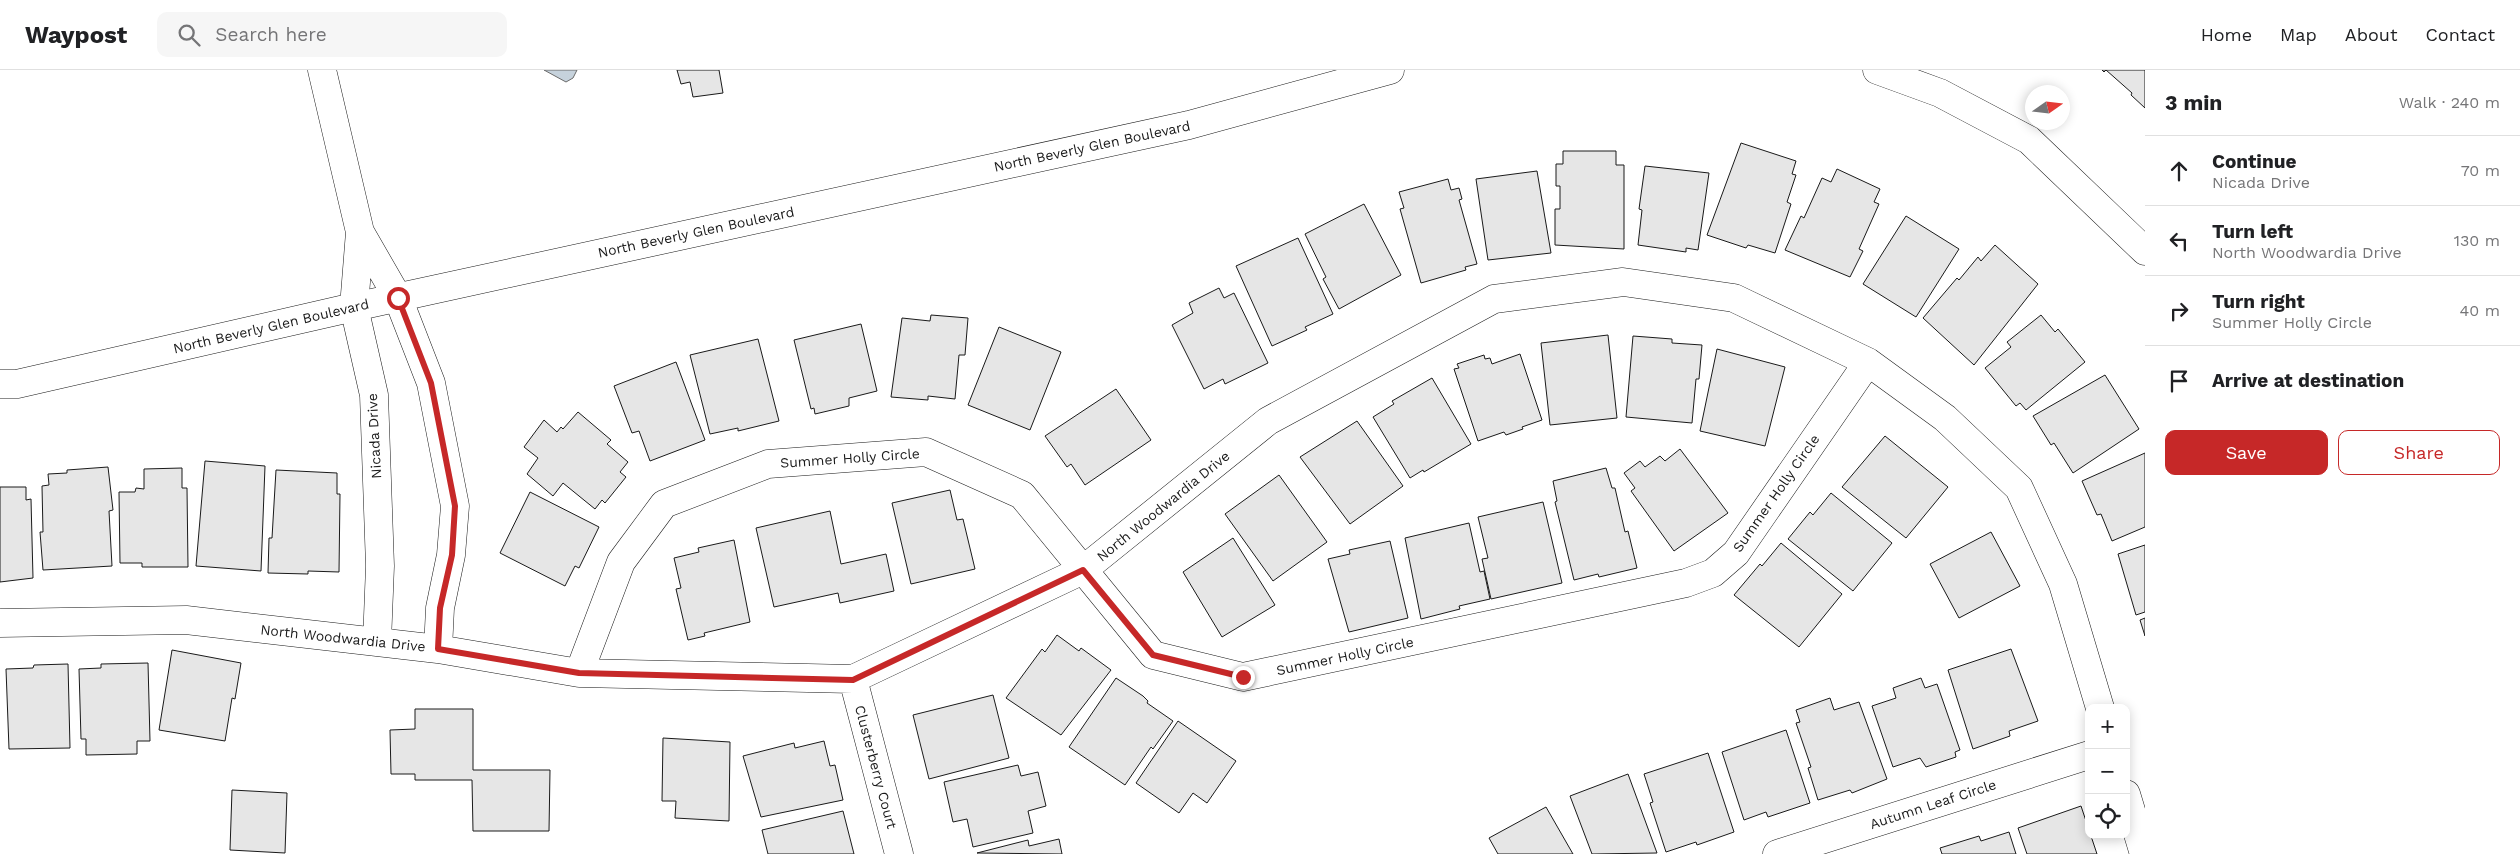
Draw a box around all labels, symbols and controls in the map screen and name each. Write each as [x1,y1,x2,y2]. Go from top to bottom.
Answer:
search box [157,12,507,57]
text: Waypost [25,21,127,49]
icon: search [175,21,203,49]
text: Search here [215,23,327,46]
text: Home [2201,24,2252,45]
text: Map [2280,24,2317,45]
text: About [2345,24,2397,45]
text: Contact [2425,24,2495,45]
north arrow [2025,85,2070,130]
text: 3 min [2165,90,2222,115]
text: Walk · 240 m [2399,93,2500,112]
street label: North Beverly Glen Boulevard [992,117,1192,175]
text: Continue [2212,150,2296,173]
icon: ahead [2165,157,2193,185]
text: 70 m [2461,161,2500,180]
text: Nicada Drive [2212,173,2310,192]
street label: North Beverly Glen Boulevard [596,203,796,261]
text: Turn left [2212,220,2293,243]
icon: left [2165,227,2193,255]
text: 130 m [2454,231,2500,250]
text: North Woodwardia Drive [2212,243,2402,262]
route start [387,287,410,310]
text: Turn right [2212,290,2305,313]
street label: North Beverly Glen Boulevard [172,296,370,356]
icon: right [2165,297,2193,325]
text: 40 m [2460,301,2500,320]
text: Summer Holly Circle [2212,313,2372,332]
icon: arrive [2165,367,2193,395]
text: Arrive at destination [2212,369,2404,392]
street label: Nicada Drive [364,393,384,479]
button: Save [2165,430,2328,475]
button: Share [2338,430,2500,475]
street label: Summer Holly Circle [1729,431,1823,555]
street label: Summer Holly Circle [780,445,920,471]
street label: North Woodwardia Drive [1093,448,1233,564]
street label: North Woodwardia Drive [260,621,426,655]
street label: Summer Holly Circle [1275,634,1415,678]
route end [1232,666,1255,689]
street label: Clusterberry Court [852,703,900,831]
map controls [2085,704,2130,839]
button: + [2085,704,2130,749]
button: − [2085,749,2130,794]
street label: Autumn Leaf Circle [1868,776,1998,832]
button: locate [2085,794,2130,839]

